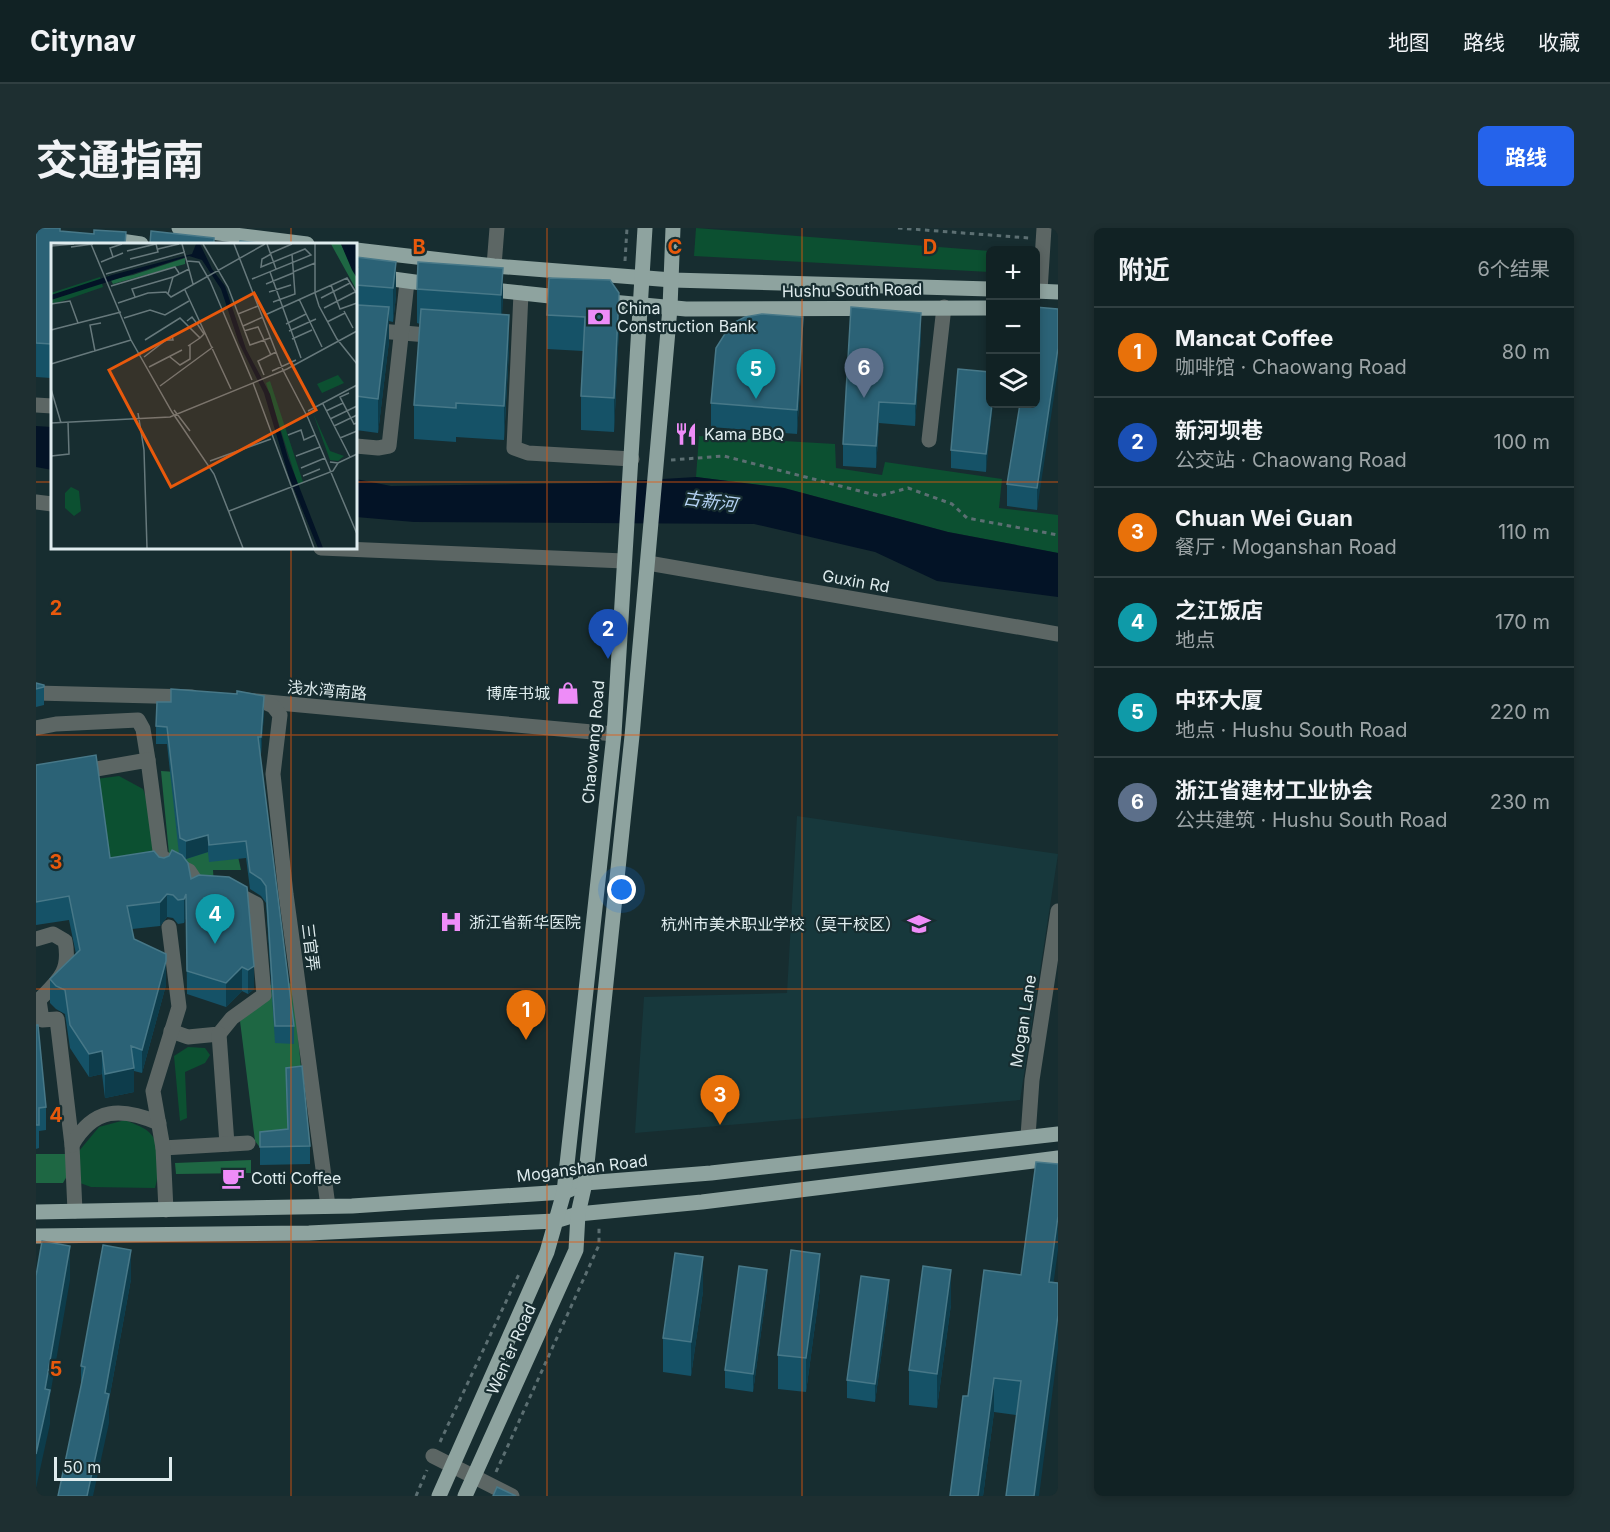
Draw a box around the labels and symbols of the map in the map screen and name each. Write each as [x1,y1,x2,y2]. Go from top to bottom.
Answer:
text: B [412,235,426,259]
text: C [668,235,682,259]
text: D [923,235,937,259]
inset map [51,243,357,549]
street label: Hushu South Road [782,279,922,301]
place label: China Construction Bank [617,298,757,336]
bank icon: China Construction Bank [586,304,612,330]
pin: 6 [844,348,884,398]
pin: 5 [736,350,776,399]
restaurant icon: Kama BBQ [673,421,699,447]
place label: Kama BBQ [704,424,784,444]
water label: 古新河 [682,487,741,516]
street label: Guxin Rd [821,565,891,597]
text: 2 [50,596,62,620]
pin: 2 [588,610,628,659]
street label: 浅水湾南路 [286,677,368,703]
street label: Chaowang Road [578,679,608,805]
shop icon: 博库书城 [555,680,581,706]
place label: 博库书城 [486,683,550,703]
text: 3 [50,850,62,874]
your location [607,875,636,904]
pin: 4 [196,894,234,944]
hospital icon: 浙江省新华医院 [438,909,464,935]
school or university icon: 杭州市美术职业学校（莫干校区） [906,911,932,937]
place label: 浙江省新华医院 [469,912,581,932]
place label: 杭州市美术职业学校（莫干校区） [661,914,901,934]
street label: 三官弄 [298,922,324,972]
street label: Mogan Lane [1006,973,1040,1069]
pin: 1 [506,990,546,1040]
pin: 3 [700,1076,740,1125]
text: 4 [49,1103,63,1127]
street label: Moganshan Road [515,1150,649,1186]
cafe icon: Cotti Coffee [220,1165,246,1191]
place label: Cotti Coffee [251,1168,341,1188]
street label: Wen'er Road [482,1301,540,1397]
text: 5 [50,1357,62,1381]
scale bar [54,1454,172,1482]

